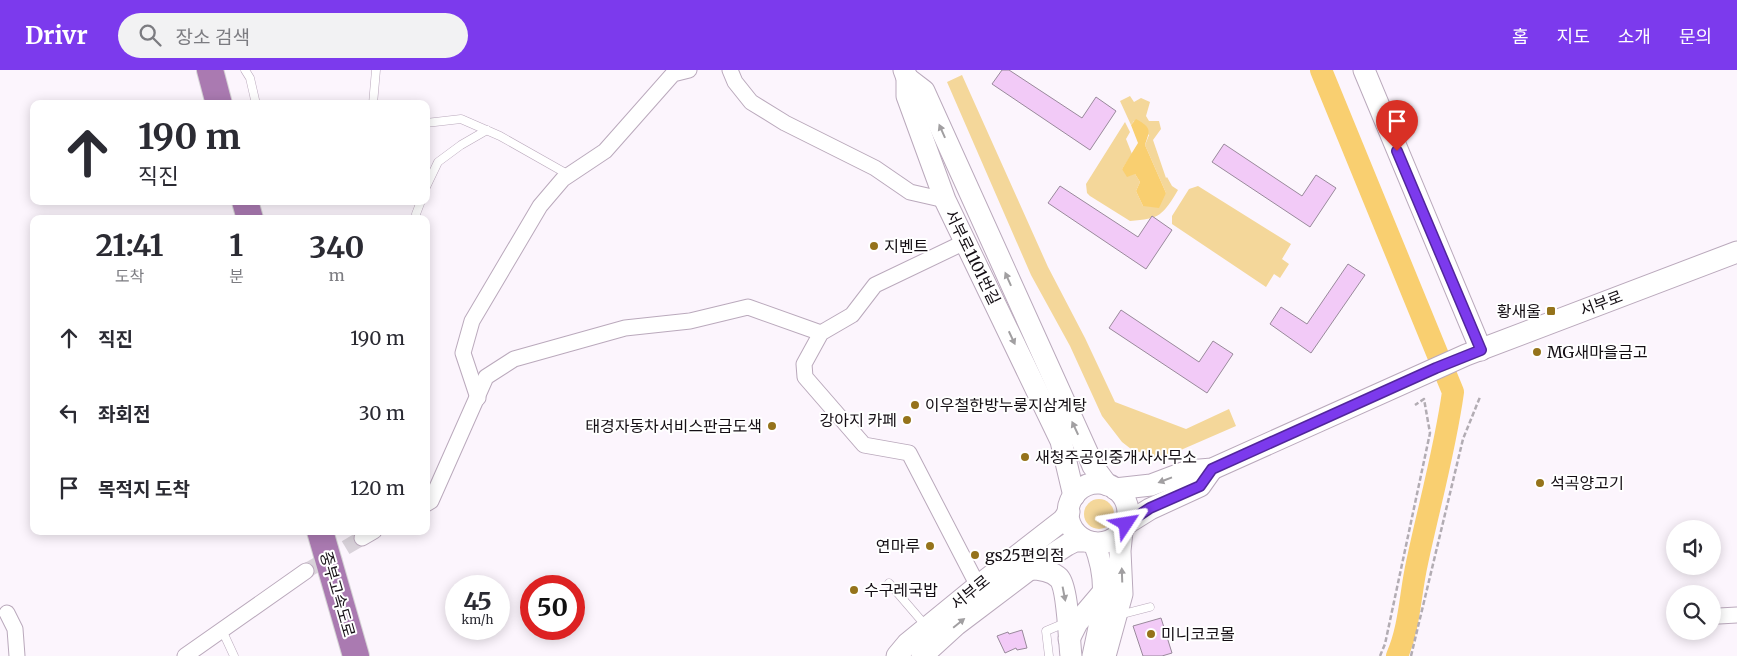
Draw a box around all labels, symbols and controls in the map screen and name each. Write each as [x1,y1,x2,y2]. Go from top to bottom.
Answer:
search box [118,13,468,58]
text: Drivr [25,20,88,51]
icon: search [136,21,164,49]
text: 장소 검색 [176,25,250,49]
text: 홈 [1512,25,1529,48]
text: 지도 [1557,25,1590,48]
text: 소개 [1618,25,1651,48]
text: 문의 [1679,25,1712,48]
pin [1376,100,1418,151]
icon: arrive [1383,107,1411,135]
text: 190 m [138,115,241,159]
icon: ahead [55,120,120,185]
one-way arrow [938,124,946,138]
text: 직진 [138,162,178,190]
street label: 서부로1101번길 [941,206,1005,308]
text: 21:41 [95,226,163,264]
text: 1 [229,226,243,264]
text: 340 [309,228,364,266]
place label: 지벤트 [884,236,928,256]
marker: 지벤트 [868,240,880,252]
text: m [329,265,345,285]
text: 도착 [115,266,144,286]
text: 분 [229,266,244,286]
one-way arrow [1004,272,1012,286]
street label: 서부로 [1577,286,1625,320]
place label: 황새울 [1497,301,1541,321]
marker: 황새울 [1545,305,1557,317]
icon: ahead [55,324,83,352]
text: 190 m [350,326,405,350]
text: 직진 [98,327,133,351]
one-way arrow [1008,331,1016,345]
place label: MG새마을금고 [1547,342,1648,362]
marker: MG새마을금고 [1531,346,1543,358]
place label: 이우철한방누룽지삼계탕 [925,395,1087,415]
icon: left [55,399,83,427]
marker: 이우철한방누룽지삼계탕 [909,399,921,411]
text: 30 m [359,401,405,425]
text: 좌회전 [98,402,150,426]
place label: 강아지 카페 [820,410,897,430]
marker: 강아지 카페 [901,414,913,426]
place label: 태경자동차서비스판금도색 [585,416,762,436]
marker: 태경자동차서비스판금도색 [766,420,778,432]
one-way arrow [1071,421,1079,435]
place label: 새청주공인중개사사무소 [1035,447,1197,467]
marker: 새청주공인중개사사무소 [1019,451,1031,463]
place label: 석곡양고기 [1550,473,1624,493]
icon: arrive [55,474,83,502]
text: 120 m [350,476,405,500]
text: 목적지 도착 [98,477,190,501]
one-way arrow [1158,477,1173,484]
marker: 석곡양고기 [1534,477,1546,489]
position arrow [1099,497,1151,549]
map controls [1666,520,1721,640]
button: sound [1666,520,1721,575]
place label: 연마루 [876,536,920,556]
marker: 연마루 [924,540,936,552]
place label: gs25편의점 [985,545,1065,565]
street label: 중부고속도로 [316,549,360,639]
marker: gs25편의점 [969,549,981,561]
one-way arrow [1118,566,1126,582]
street label: 서부로 [947,570,994,614]
speed limit sign: 50 [520,575,585,640]
place label: 수구레국밥 [864,580,938,600]
marker: 수구레국밥 [848,584,860,596]
text: 45 [463,585,492,617]
button: search [1666,585,1721,640]
one-way arrow [1061,586,1069,602]
text: km/h [462,612,493,627]
one-way arrow [952,618,965,629]
place label: 미니코코몰 [1161,624,1235,644]
marker: 미니코코몰 [1145,628,1157,640]

